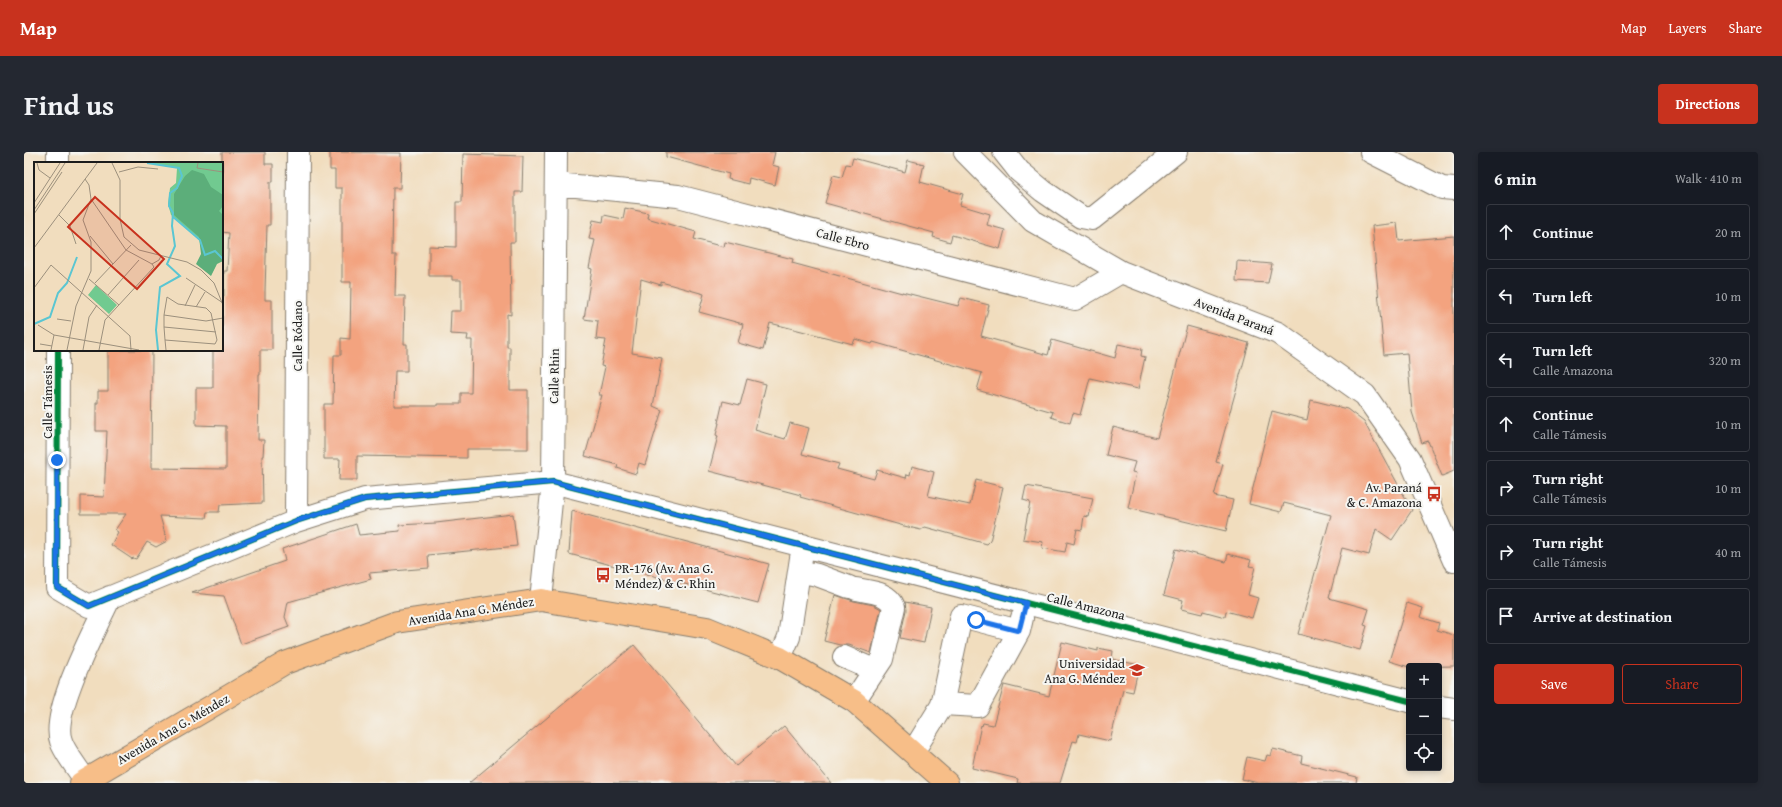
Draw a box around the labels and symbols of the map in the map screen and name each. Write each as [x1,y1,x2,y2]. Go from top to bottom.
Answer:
inset map [34,162,223,351]
street label: Calle Ebro [814,223,872,255]
street label: Avenida Paraná [1191,292,1278,340]
street label: Calle Ródano [288,300,307,371]
street label: Calle Rhin [544,348,564,404]
street label: Calle Támesis [38,365,57,439]
route end [48,451,66,469]
place label: Av. Paraná & C. Amazona [1347,478,1423,512]
bus stop icon: Av. Paraná & C. Amazona [1425,485,1443,503]
place label: PR-176 (Av. Ana G. Méndez) & C. Rhin [615,559,716,593]
bus stop icon: PR-176 (Av. Ana G. Méndez) & C. Rhin [594,566,612,584]
street label: Calle Amazona [1045,587,1128,625]
street label: Avenida Ana G. Méndez [407,592,536,630]
route start [967,611,985,629]
place label: Universidad Ana G. Méndez [1044,654,1125,688]
school or university icon: Universidad Ana G. Méndez [1128,661,1146,679]
street label: Avenida Ana G. Méndez [113,689,233,769]

